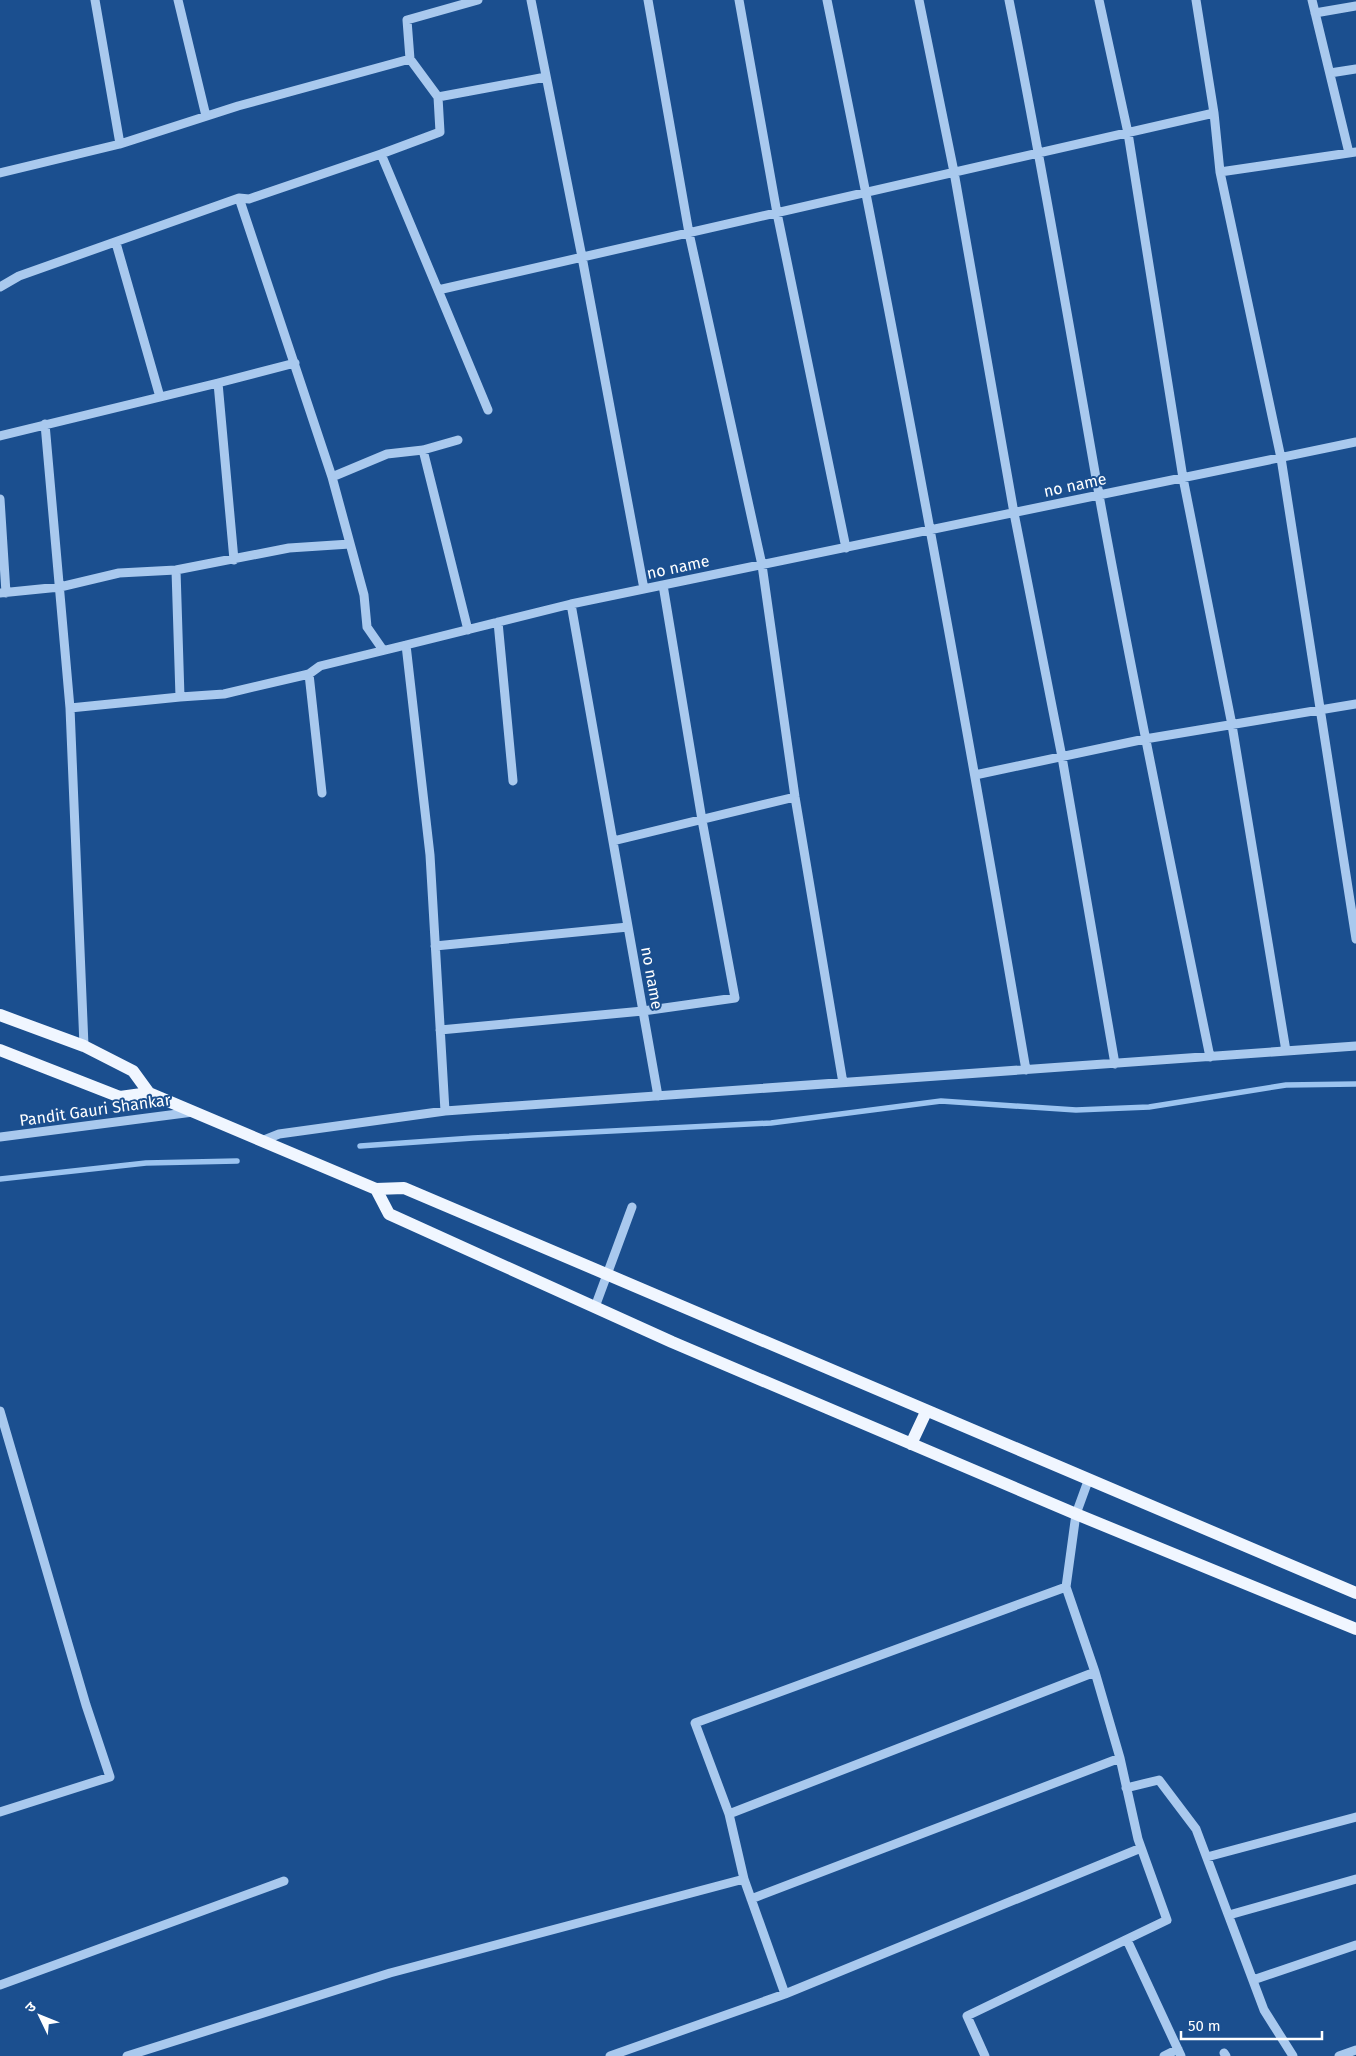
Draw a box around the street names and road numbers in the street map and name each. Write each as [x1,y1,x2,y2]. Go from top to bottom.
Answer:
street label: no name [1042,469,1108,501]
street label: no name [645,551,711,583]
street label: no name [637,945,667,1011]
street label: Pandit Gauri Shankar [18,1090,173,1130]

